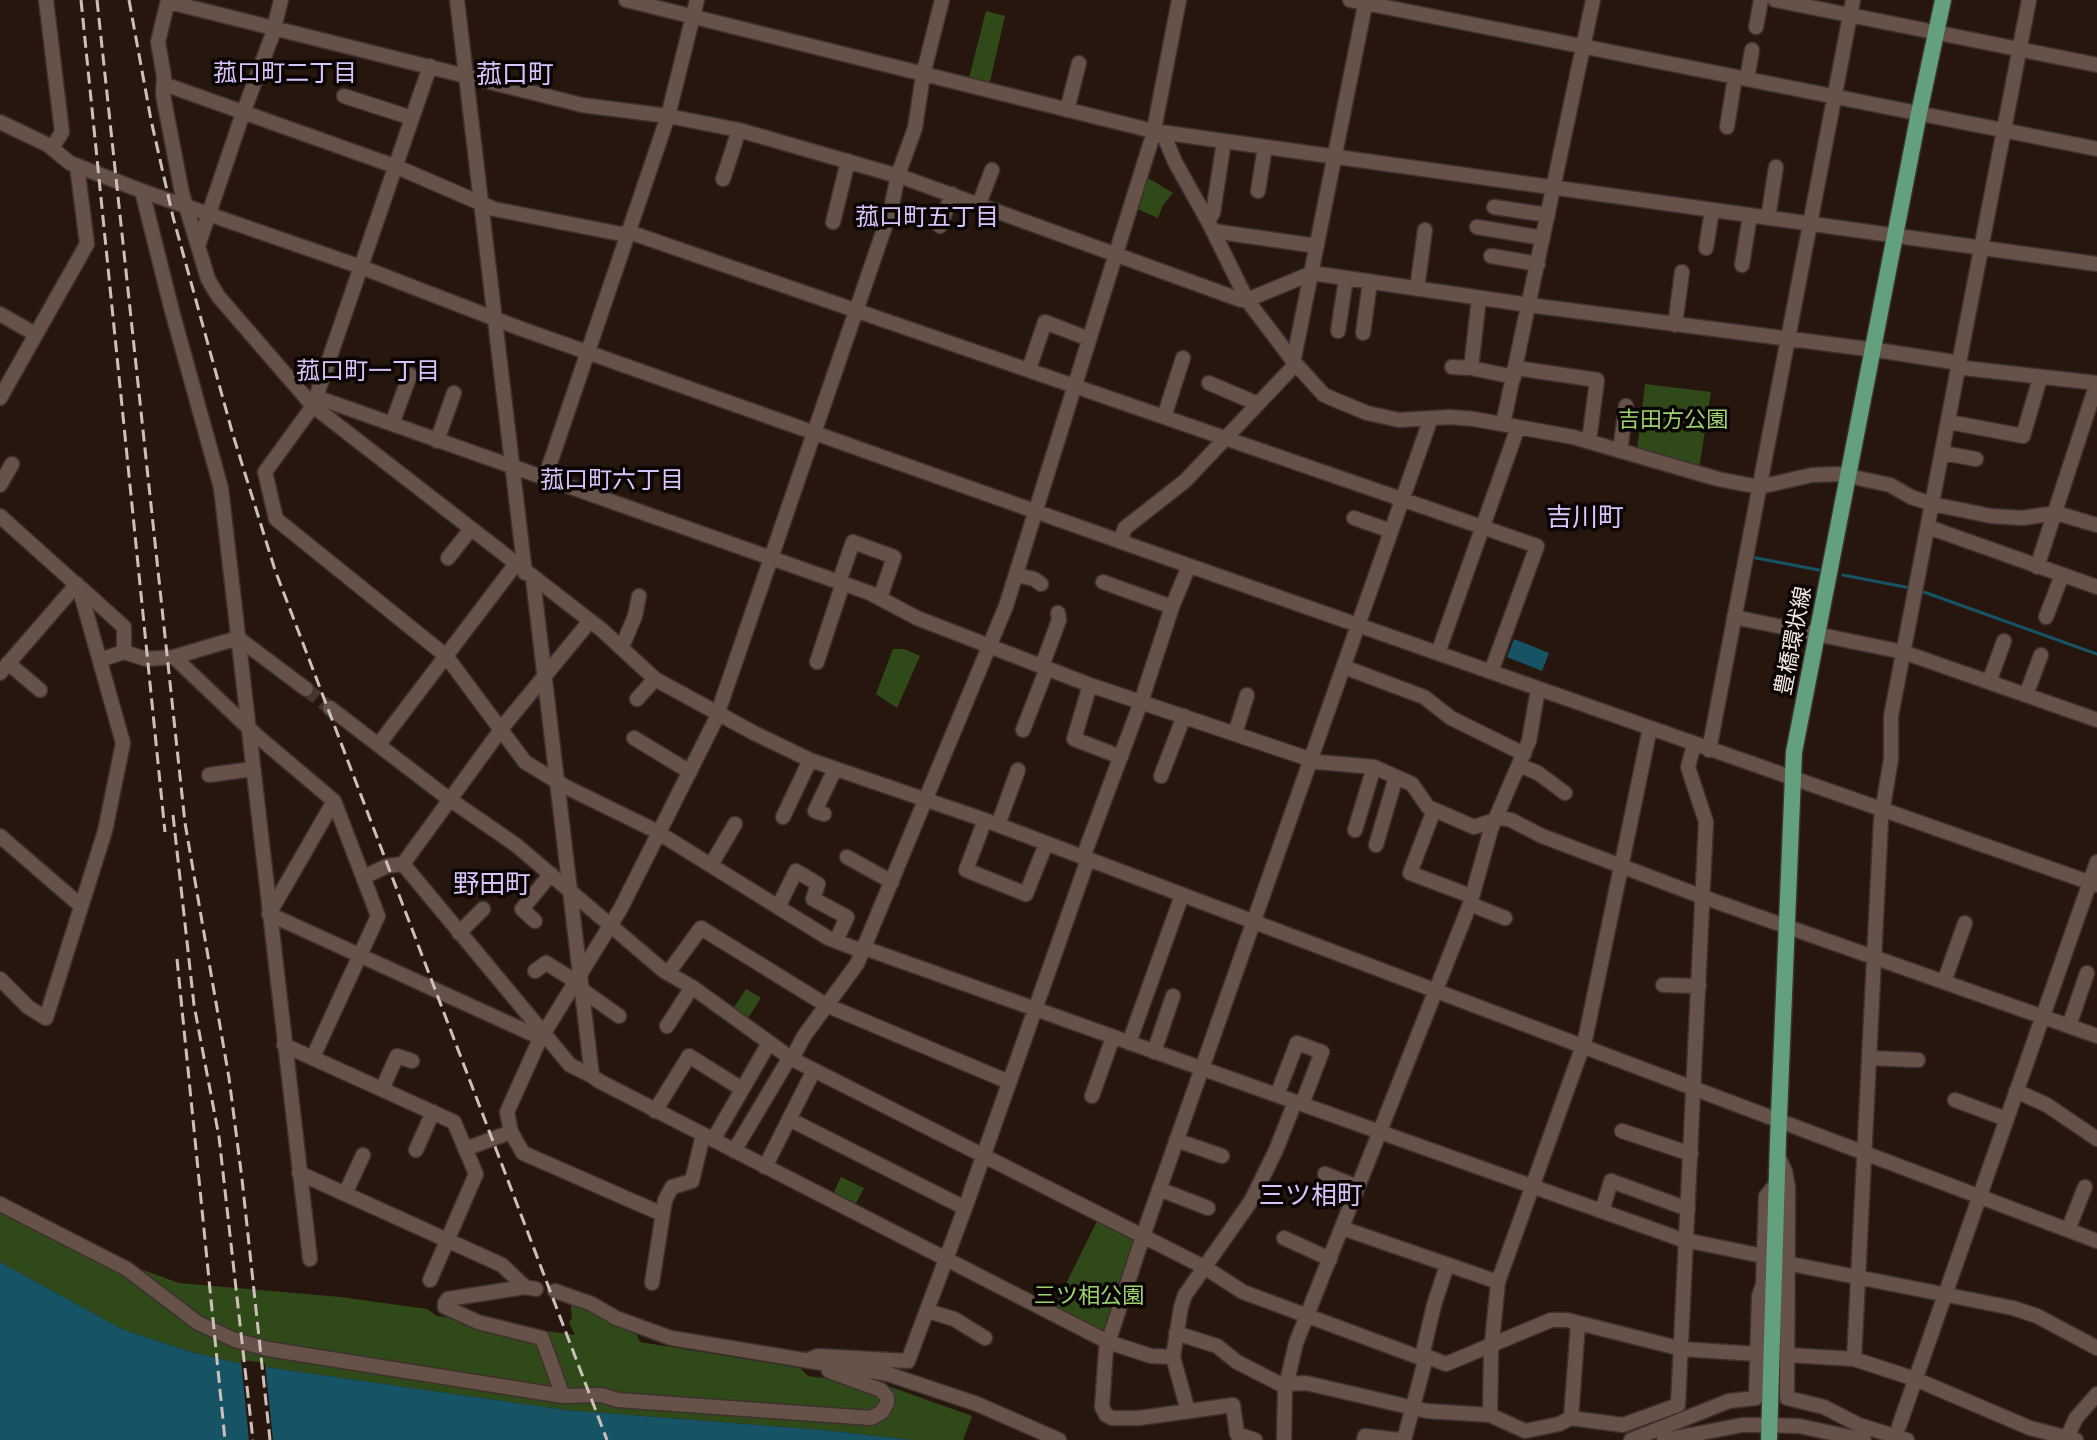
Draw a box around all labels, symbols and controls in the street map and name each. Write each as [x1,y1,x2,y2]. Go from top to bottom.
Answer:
district label: 菰口町 [476,59,554,91]
district label: 菰口町二丁目 [213,60,357,88]
district label: 菰口町五丁目 [855,204,999,232]
district label: 菰口町一丁目 [296,358,440,386]
park label: 吉田方公園 [1618,408,1728,434]
district label: 菰口町六丁目 [540,467,684,495]
district label: 吉川町 [1546,502,1624,534]
street label: 豊橋環状線 [1771,584,1817,698]
district label: 野田町 [453,869,531,901]
district label: 三ツ相町 [1259,1180,1363,1212]
park label: 三ツ相公園 [1034,1284,1144,1310]

